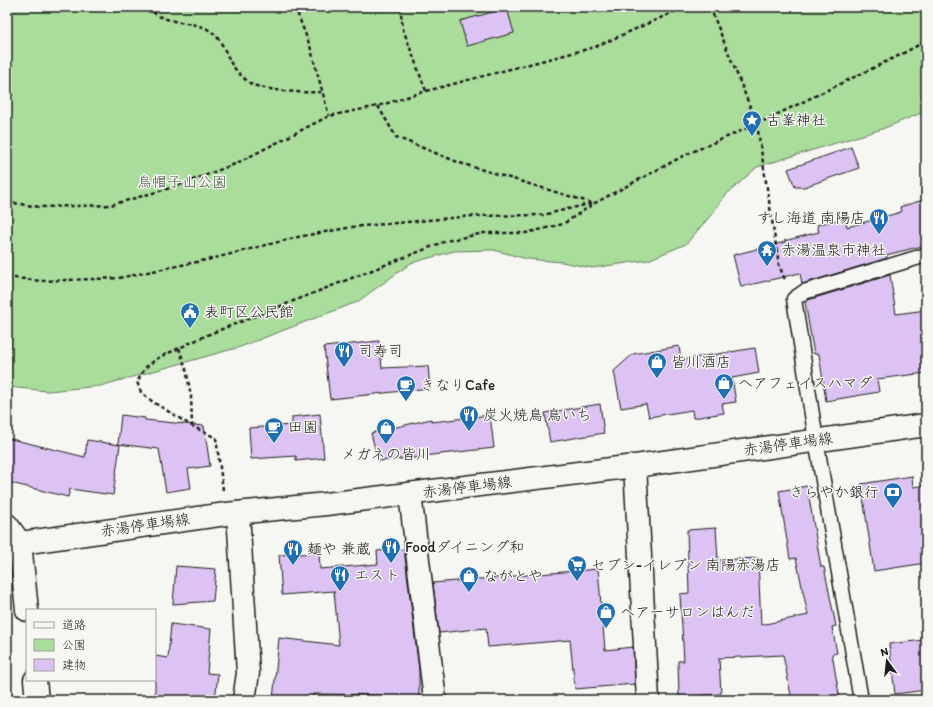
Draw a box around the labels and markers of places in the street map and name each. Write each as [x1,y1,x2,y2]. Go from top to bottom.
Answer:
place icon: 古峯神社 [741,109,763,137]
place label: 古峯神社 [766,111,826,129]
restaurant icon: すし海道 南陽店 [868,207,890,235]
place label: すし海道 南陽店 [757,209,865,227]
temple icon: 赤湯温泉市神社 [756,239,778,267]
place label: 赤湯温泉市神社 [781,241,886,259]
public building icon: 表町区公民館 [179,301,201,329]
place label: 表町区公民館 [204,303,294,321]
restaurant icon: 司寿司 [333,340,355,368]
place label: 司寿司 [358,342,403,360]
shop icon: 皆川酒店 [646,351,668,379]
place label: 皆川酒店 [671,353,731,371]
shop icon: ヘアフェイスハマダ [713,372,735,400]
cafe icon: きなりCafe [395,374,417,402]
place label: ヘアフェイスハマダ [738,374,872,392]
place label: きなりCafe [420,376,495,394]
restaurant icon: 炭火焼鳥 鳥いち [458,404,480,432]
place label: 炭火焼鳥 鳥いち [483,406,591,424]
cafe icon: 田園 [263,416,285,444]
shop icon: メガネの皆川 [375,417,397,445]
place label: 田園 [288,418,318,436]
place label: メガネの皆川 [341,445,431,463]
bank icon: きらやか銀行 [882,481,904,509]
place label: きらやか銀行 [789,483,879,501]
restaurant icon: Foodダイニング和 [380,536,402,564]
restaurant icon: 麺や 兼蔵 [282,538,304,566]
place label: Foodダイニング和 [405,538,524,556]
place label: 麺や 兼蔵 [307,540,370,558]
supermarket icon: セブン-イレブン 南陽赤湯店 [566,554,588,582]
place label: セブン-イレブン 南陽赤湯店 [591,556,780,574]
restaurant icon: エスト [329,564,351,592]
shop icon: ながとや [458,565,480,593]
place label: エスト [354,566,400,584]
place label: ながとや [483,567,543,585]
shop icon: ヘアーサロンはんだ [595,601,617,629]
place label: ヘアーサロンはんだ [620,603,755,621]

